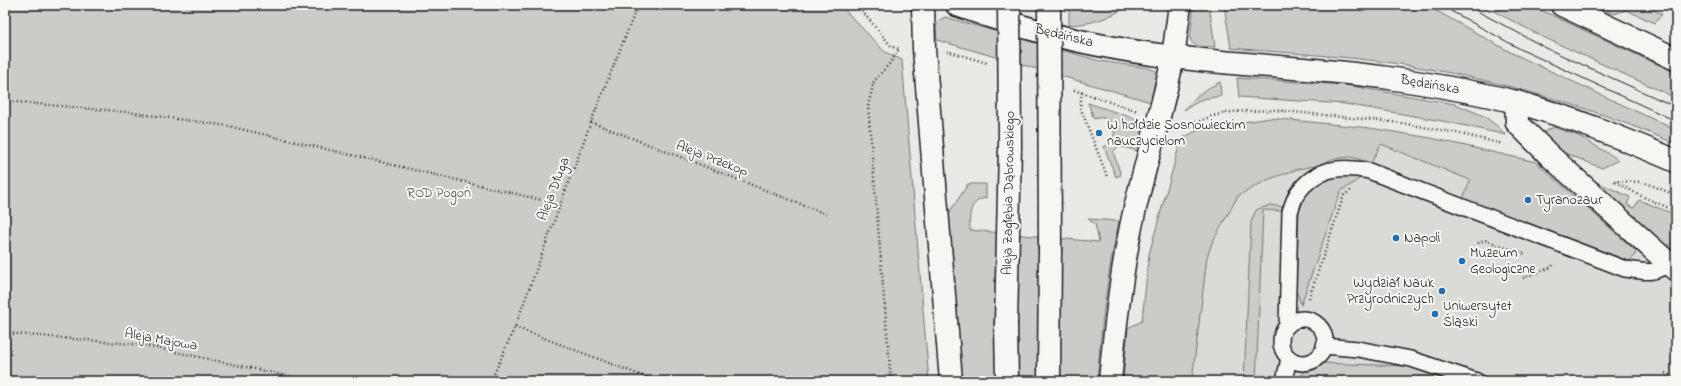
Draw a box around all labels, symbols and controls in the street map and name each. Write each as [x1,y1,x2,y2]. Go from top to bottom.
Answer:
street label: Będzińska [1032,18,1095,53]
street label: Będzińska [1398,69,1461,101]
street label: Aleja Zagłębia Dąbrowskiego [997,111,1022,275]
place label: W hołdzie Sosnowieckim nauczycielom [1107,115,1245,153]
marker: W hołdzie Sosnowieckim nauczycielom [1094,128,1104,138]
street label: Aleja Przekop [673,136,752,183]
street label: Aleja Długa [532,154,577,224]
park label: ROD Pogoń [407,183,471,205]
place label: Tyranozaur [1536,190,1603,212]
marker: Tyranozaur [1523,195,1533,205]
place label: Napoli [1404,228,1440,249]
marker: Napoli [1391,233,1401,243]
place label: Muzeum Geologiczne [1470,243,1536,281]
marker: Muzeum Geologiczne [1457,256,1467,266]
place label: Wydział Nauk Przyrodniczych [1347,273,1435,311]
marker: Wydział Nauk Przyrodniczych [1437,286,1447,296]
place label: Uniwersytet Śląski [1443,296,1512,333]
marker: Uniwersytet Śląski [1430,309,1440,319]
street label: Aleja Majowa [123,323,199,357]

